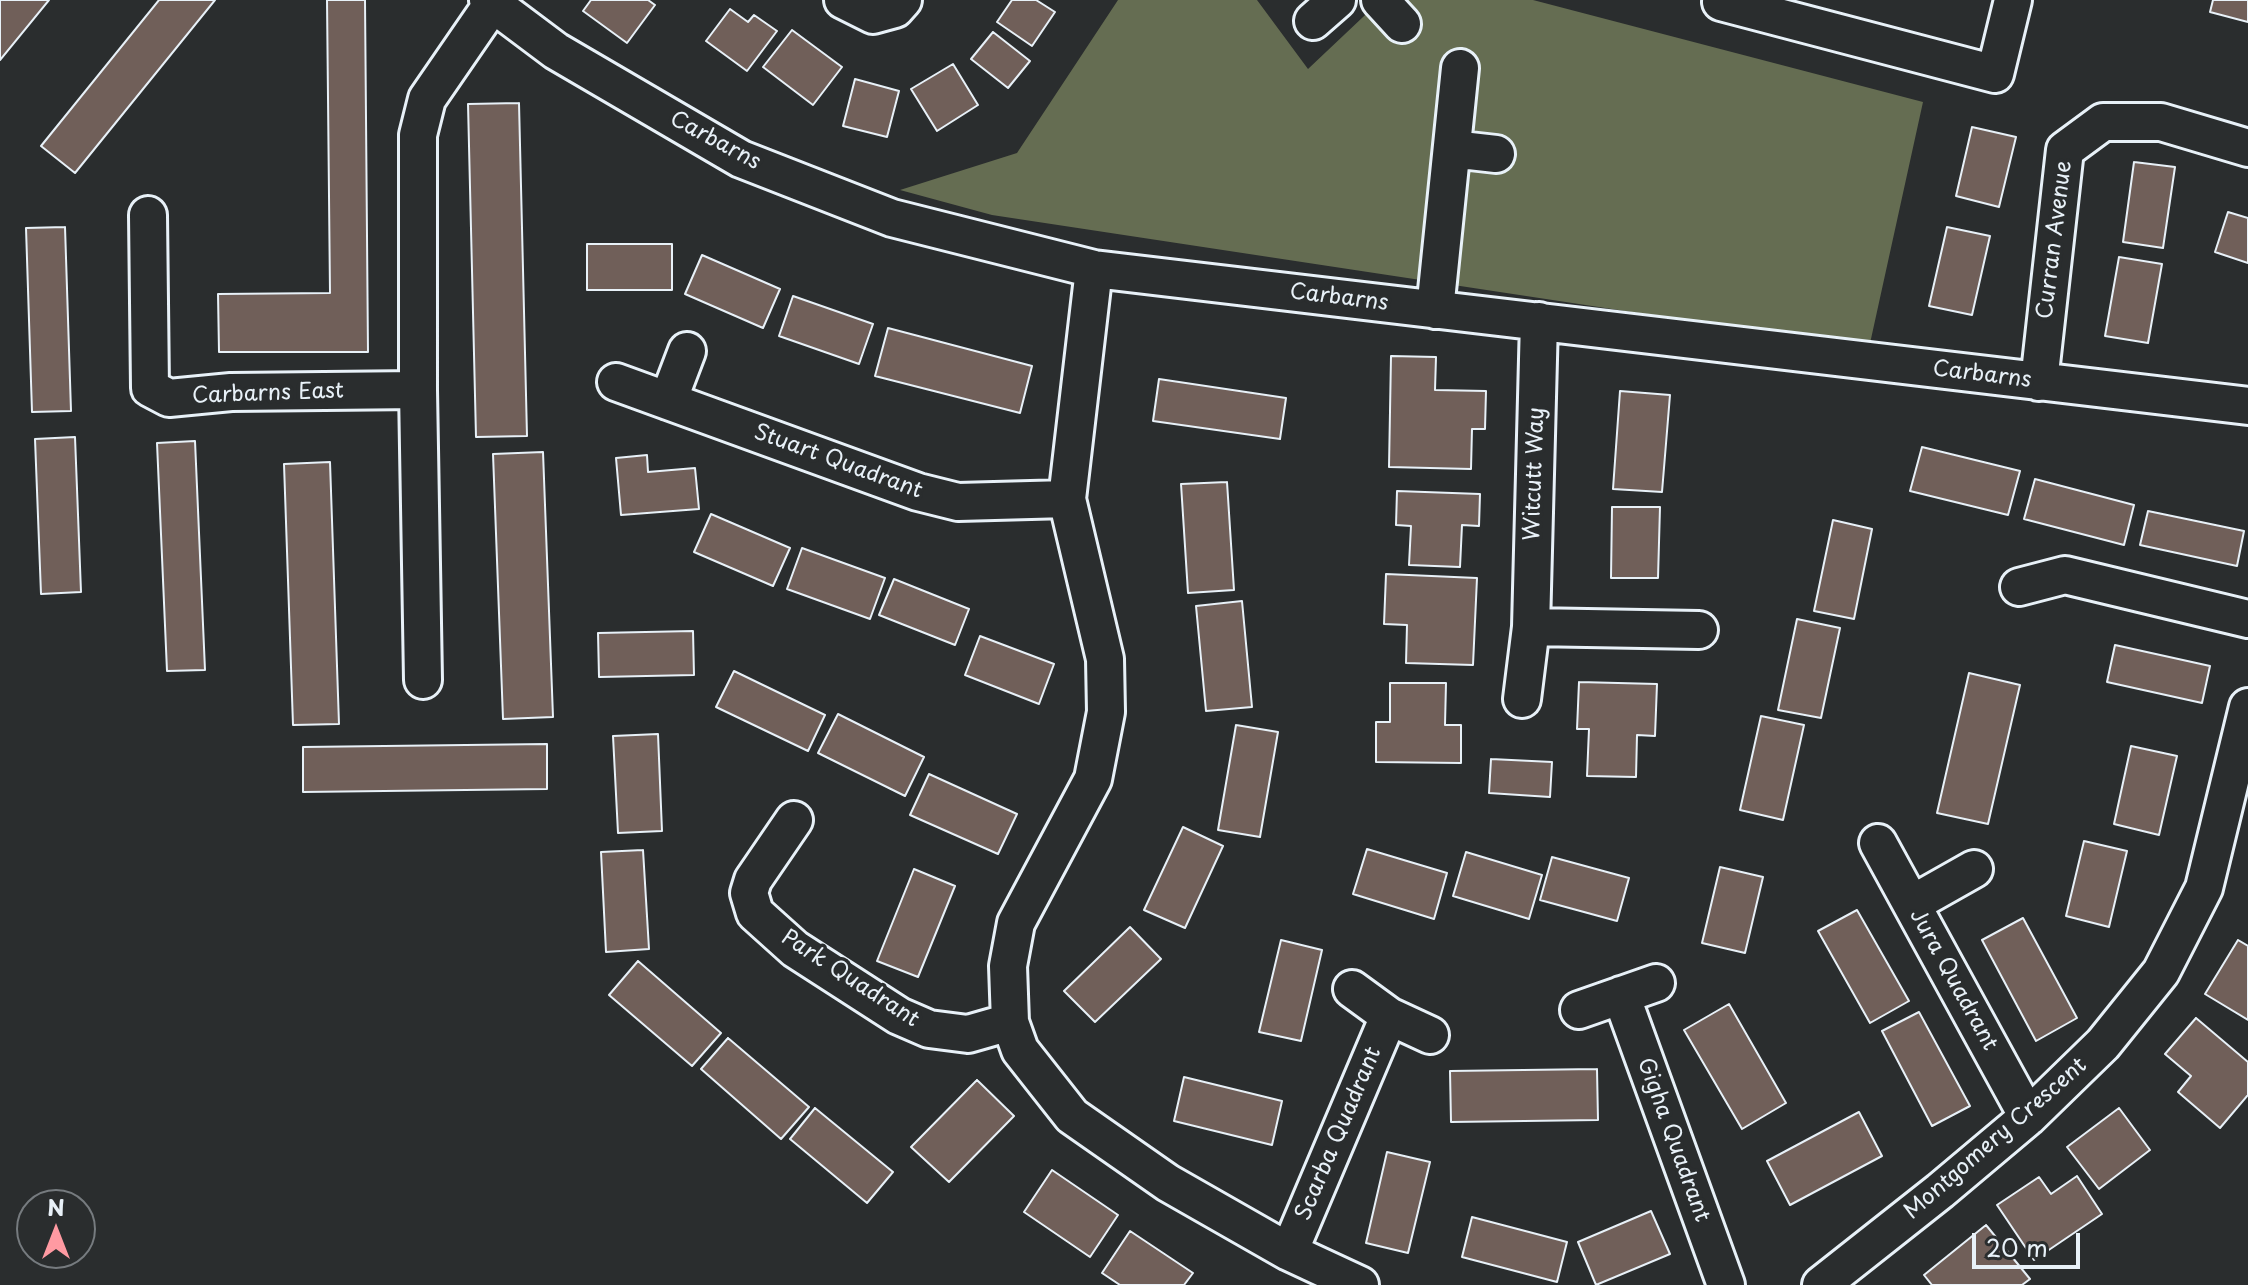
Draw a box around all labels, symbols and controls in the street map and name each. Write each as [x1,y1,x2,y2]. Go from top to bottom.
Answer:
street label: Carbarns [665,106,765,176]
street label: Curran Avenue [2032,159,2078,321]
street label: Carbarns [1288,279,1390,317]
street label: Carbarns [1931,356,2033,394]
street label: Carbarns East [192,378,344,410]
street label: Witcutt Way [1519,407,1551,541]
street label: Stuart Quadrant [750,419,926,505]
street label: Jura Quadrant [1903,905,2003,1055]
street label: Park Quadrant [776,925,924,1033]
street label: Scarba Quadrant [1291,1043,1387,1225]
street label: Montgomery Crescent [1899,1053,2093,1225]
street label: Gigha Quadrant [1631,1054,1715,1226]
north arrow [16,1189,96,1269]
text: N [47,1190,65,1223]
scale bar [1976,1217,2084,1267]
text: 20 m [1986,1229,2048,1265]

